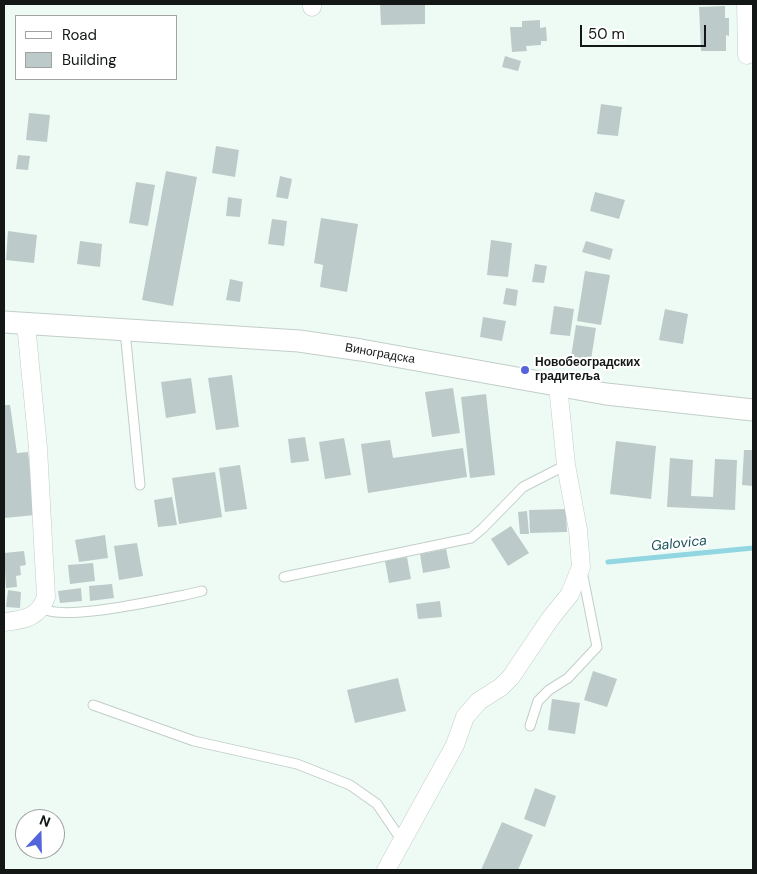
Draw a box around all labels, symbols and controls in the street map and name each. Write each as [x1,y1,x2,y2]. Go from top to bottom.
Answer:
legend [15,15,178,80]
scale bar [582,15,708,47]
text: 50 m [588,24,625,44]
text: Road [62,25,97,45]
text: Building [62,50,117,70]
street label: Виноградска [344,341,416,367]
place label: Новобеоградских градитеља [535,356,640,384]
marker: Новобеоградских градитеља [519,364,531,376]
water label: Galovica [650,533,708,555]
north arrow [15,809,65,859]
text: N [37,811,53,831]

